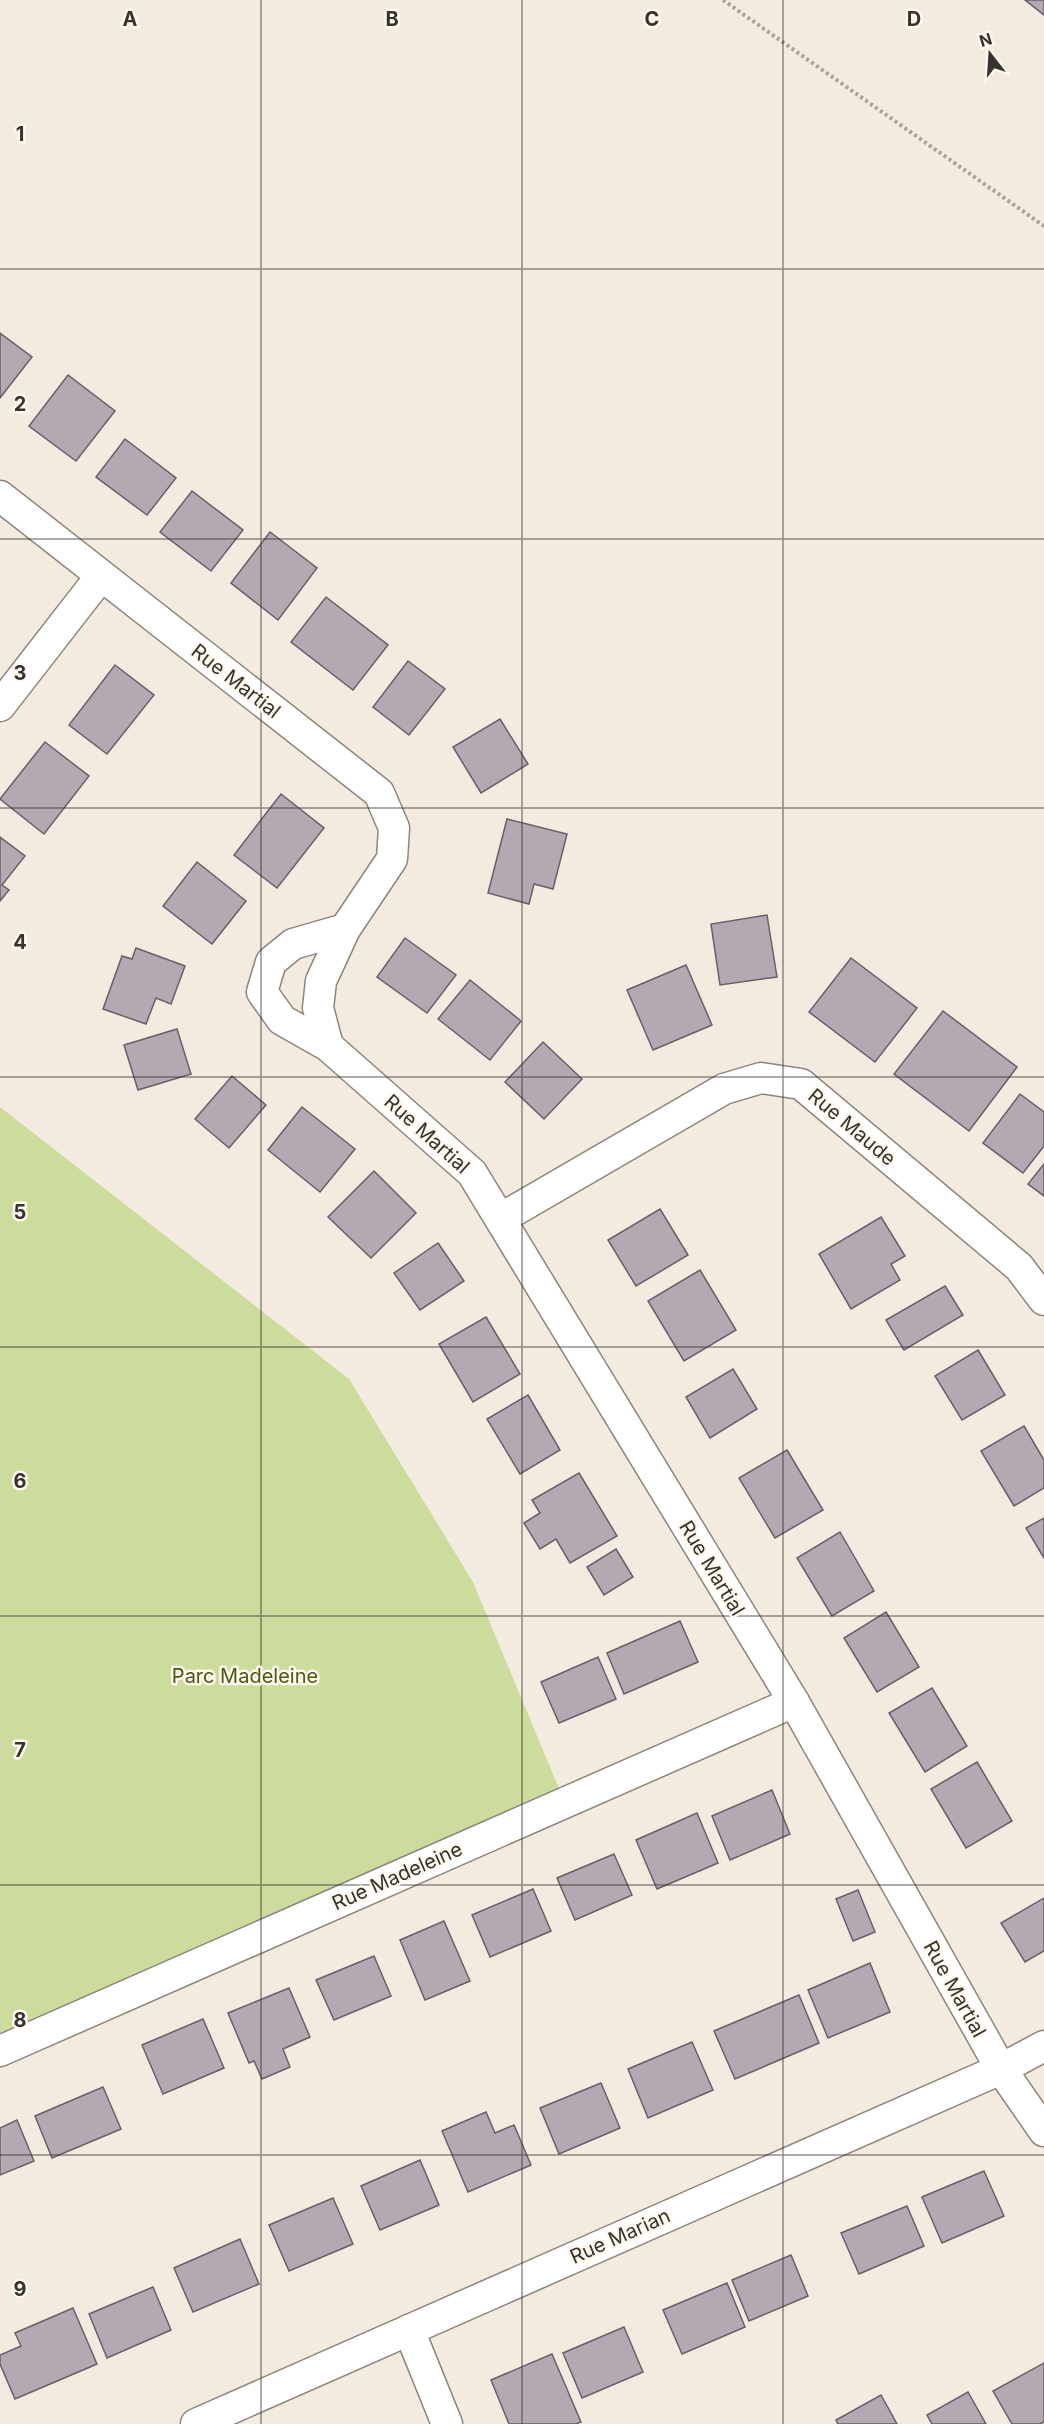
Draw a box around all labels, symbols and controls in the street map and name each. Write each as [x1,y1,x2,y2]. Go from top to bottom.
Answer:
text: A [123,7,138,31]
text: B [385,7,399,31]
text: C [645,7,659,31]
text: D [907,7,921,31]
north arrow [960,24,1020,84]
text: N [977,28,994,51]
text: 1 [16,122,24,146]
text: 2 [14,392,26,416]
street label: Rue Martial [187,639,285,723]
text: 3 [14,661,26,685]
text: 4 [13,930,27,954]
street label: Rue Maude [803,1083,901,1171]
street label: Rue Martial [379,1089,475,1179]
text: 5 [14,1200,26,1224]
text: 6 [14,1469,27,1493]
street label: Rue Martial [674,1516,750,1620]
park label: Parc Madeleine [172,1664,318,1688]
text: 7 [14,1738,26,1762]
street label: Rue Madeleine [328,1837,466,1915]
street label: Rue Martial [919,1937,991,2041]
text: 8 [13,2008,27,2032]
street label: Rue Marian [566,2203,674,2269]
text: 9 [14,2277,27,2301]

